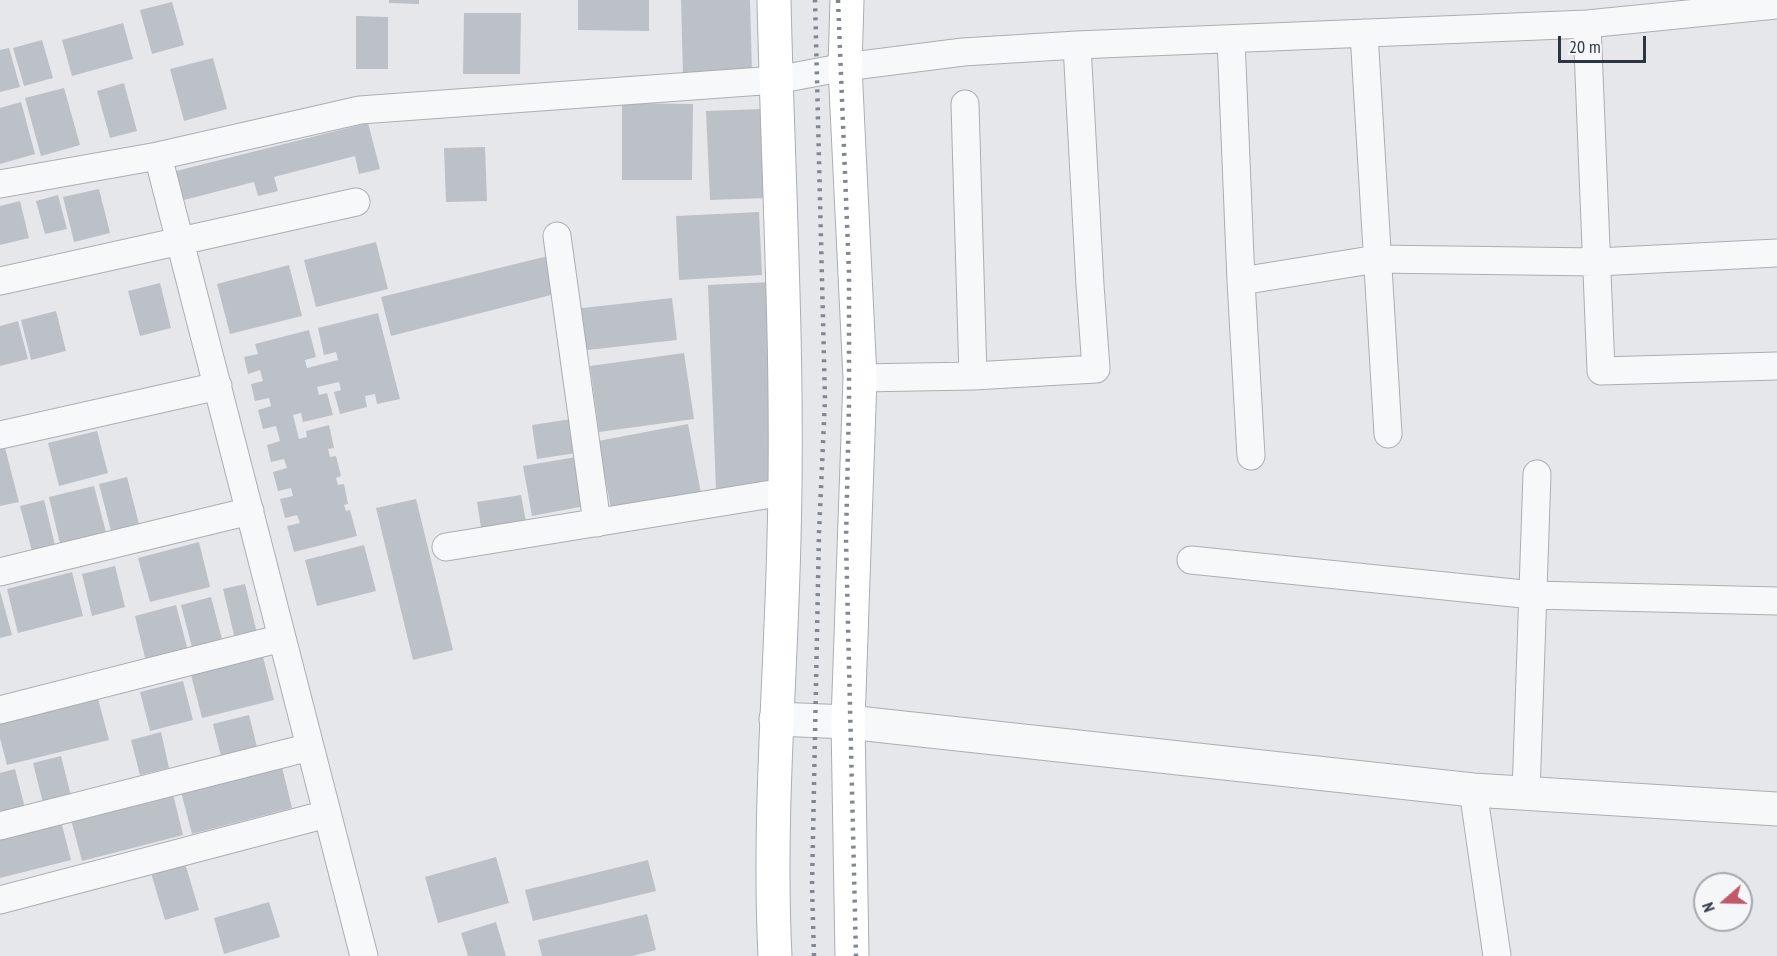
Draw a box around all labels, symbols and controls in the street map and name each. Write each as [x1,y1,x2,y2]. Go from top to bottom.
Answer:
scale bar [1561,24,1650,62]
text: 20 m [1569,35,1601,58]
north arrow [1693,872,1753,932]
text: N [1697,900,1719,915]

